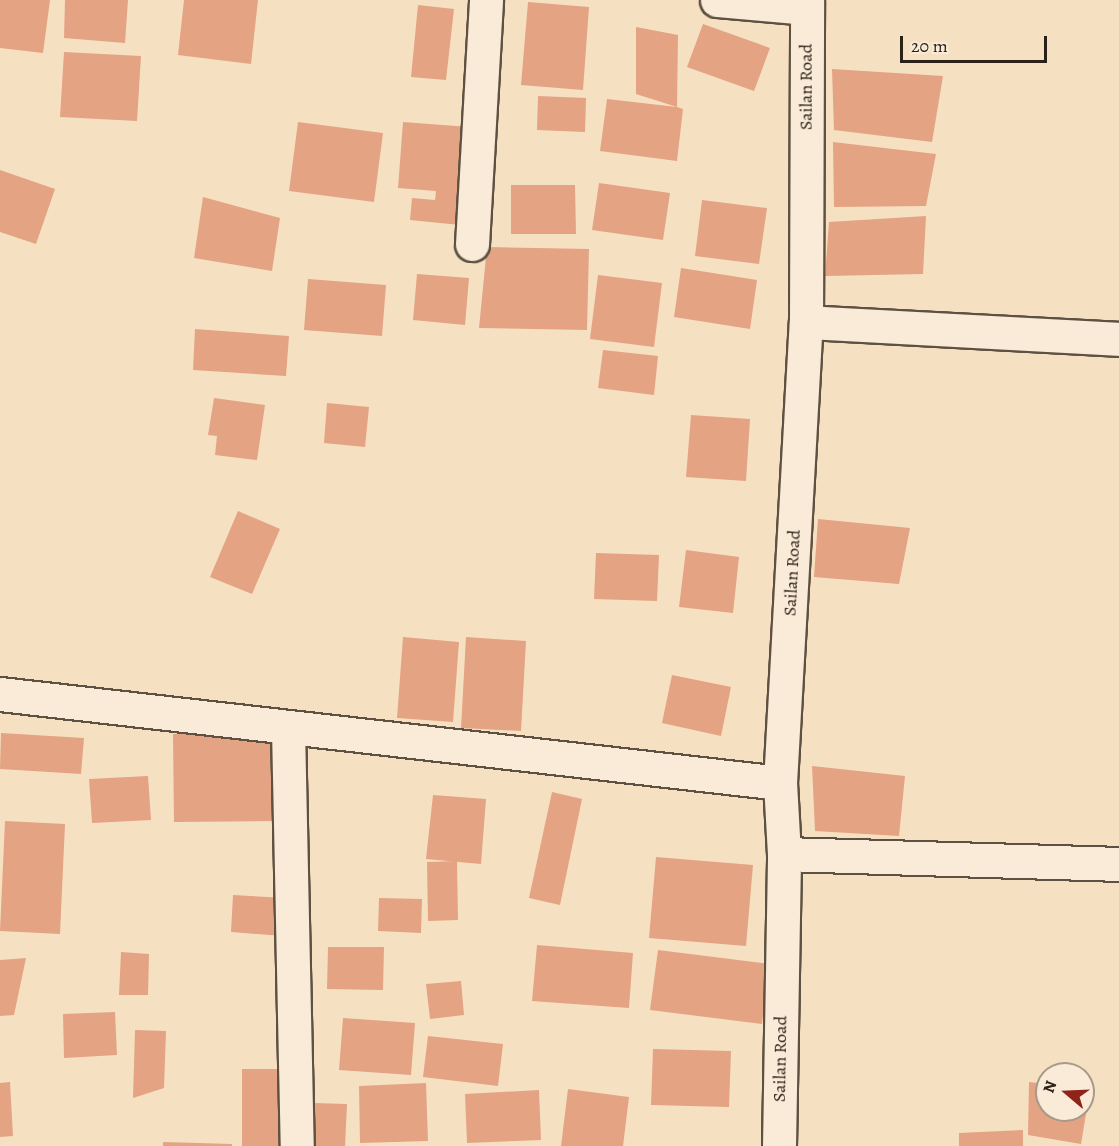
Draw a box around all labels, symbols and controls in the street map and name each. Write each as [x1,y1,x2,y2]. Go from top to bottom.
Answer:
scale bar [903,24,1050,62]
text: 20 m [911,34,948,58]
street label: Sailan Road [795,44,817,130]
street label: Sailan Road [779,529,805,617]
street label: Sailan Road [768,1016,792,1102]
north arrow [1035,1062,1095,1122]
text: N [1038,1078,1062,1096]

